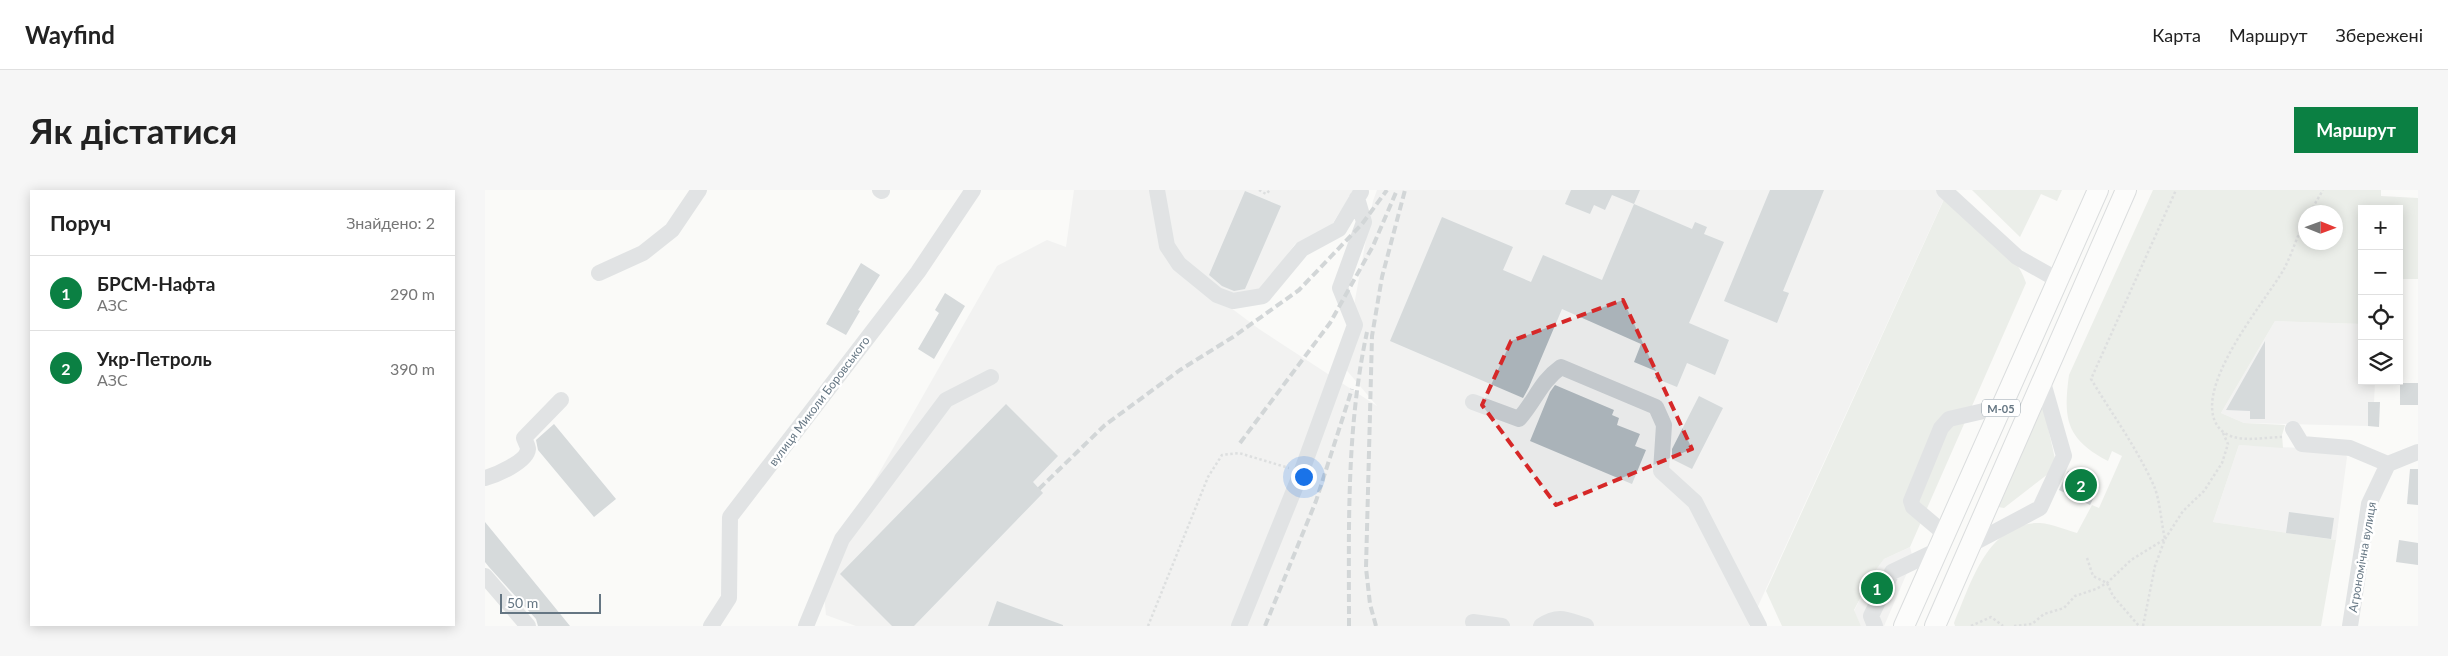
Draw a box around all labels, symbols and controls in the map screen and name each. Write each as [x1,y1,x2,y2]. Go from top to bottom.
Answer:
text: Wayfind [25,20,115,49]
text: Карта [2152,24,2201,46]
text: Маршрут [2229,24,2308,46]
text: Збережені [2336,24,2423,46]
button: Маршрут [2294,107,2418,153]
text: Як дістатися [30,109,237,151]
north arrow [2298,205,2343,250]
map controls [2358,205,2403,385]
button: + [2358,205,2403,250]
text: Поруч [50,210,111,235]
text: Знайдено: 2 [346,213,435,232]
button: − [2358,250,2403,295]
text: БРСМ-Нафта [97,272,215,295]
text: 1 [61,284,71,303]
text: 290 m [390,284,435,303]
text: АЗС [97,295,128,314]
button: locate [2358,295,2403,340]
street label: вулиця Миколи Боровського [765,333,873,469]
button: layers [2358,340,2403,385]
text: Укр-Петроль [97,347,212,370]
text: 2 [61,359,71,378]
text: 390 m [390,359,435,378]
text: АЗС [97,370,128,389]
road number: М-05 [1982,400,2020,417]
your location [1291,464,1317,490]
pin: 2 [2065,466,2097,504]
street label: Агрономічна вулиця [2345,500,2379,613]
pin: 1 [1861,569,1893,607]
scale bar [500,591,601,614]
text: 50 m [507,594,538,611]

